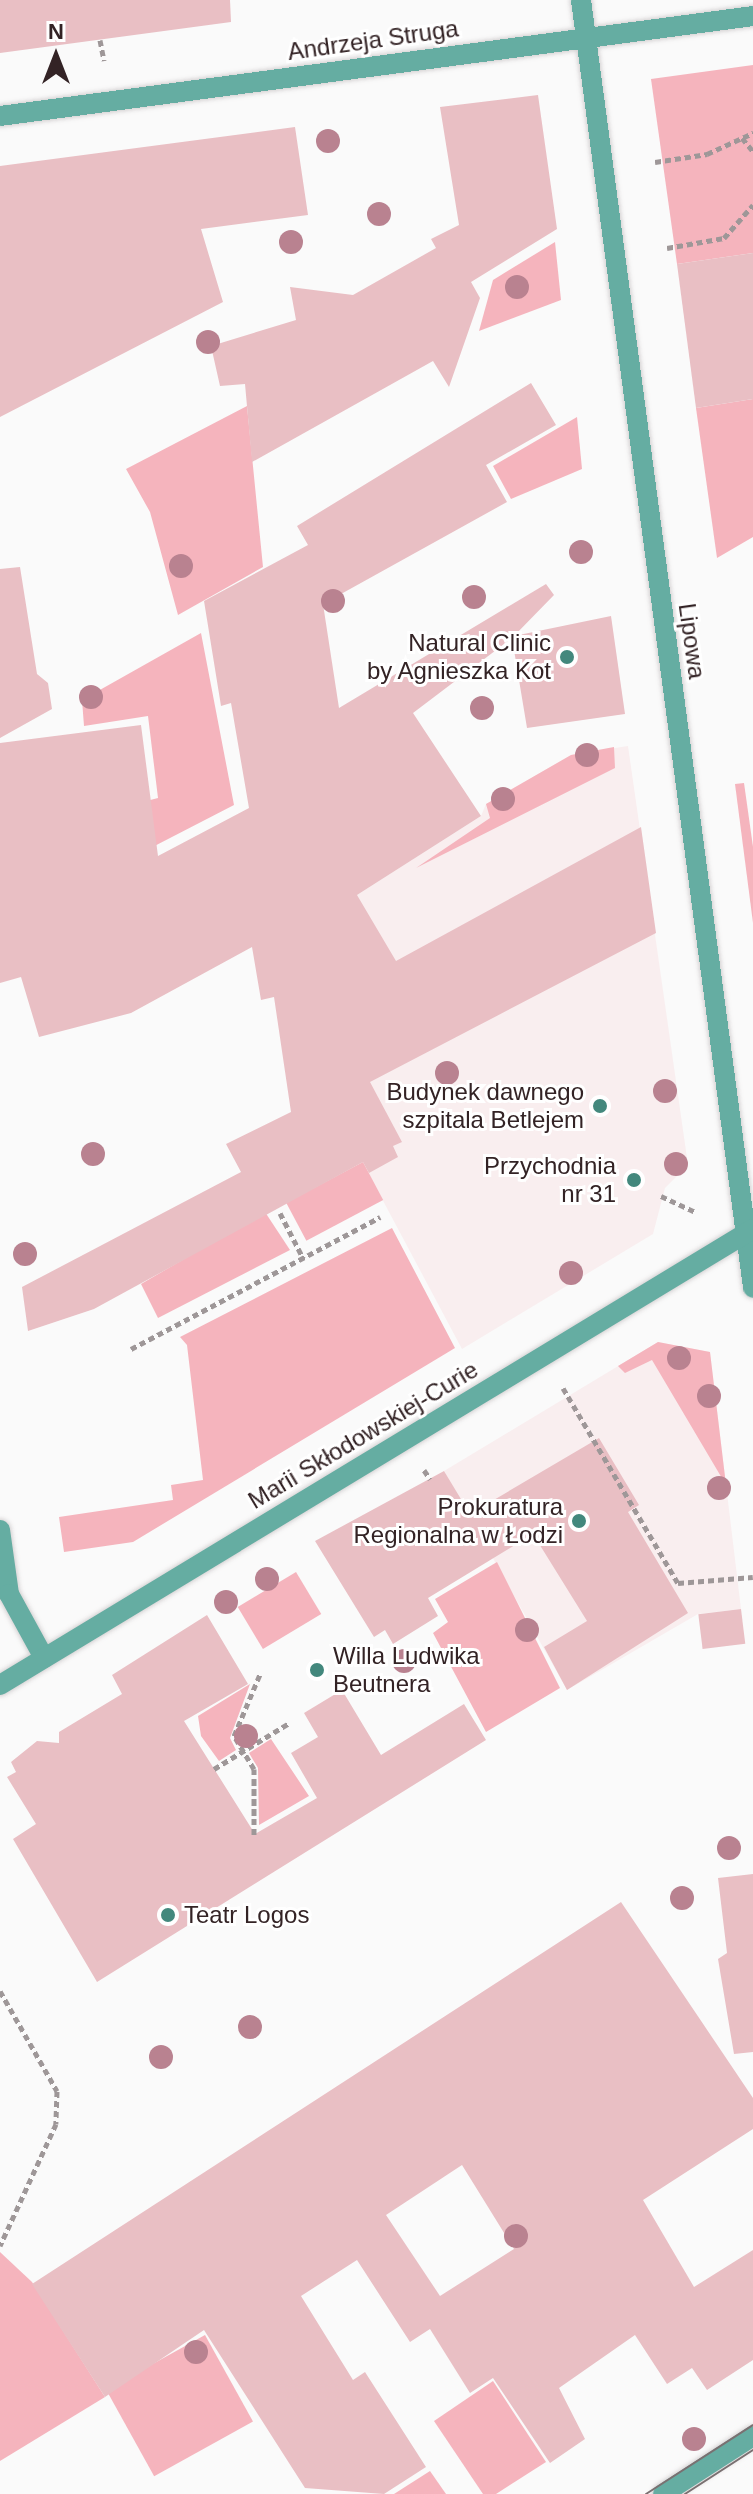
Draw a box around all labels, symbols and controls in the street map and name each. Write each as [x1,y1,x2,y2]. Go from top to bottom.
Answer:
street label: Andrzeja Struga [286,14,460,66]
north arrow [16,16,96,96]
text: N [48,19,64,44]
street label: Lipowa [672,601,712,681]
place label: Natural Clinic by Agnieszka Kot [366,629,551,685]
marker: Natural Clinic by Agnieszka Kot [558,648,576,666]
place label: Budynek dawnego szpitala Betlejem [387,1078,584,1134]
marker: Budynek dawnego szpitala Betlejem [591,1097,609,1115]
place label: Przychodnia nr 31 [484,1152,616,1208]
marker: Przychodnia nr 31 [623,1169,645,1191]
street label: Marii Skłodowskiej-Curie [243,1355,483,1515]
place label: Prokuratura Regionalna w Łodzi [354,1493,563,1549]
marker: Prokuratura Regionalna w Łodzi [570,1512,588,1530]
place label: Willa Ludwika Beutnera [333,1642,480,1698]
marker: Willa Ludwika Beutnera [308,1661,326,1679]
place label: Teatr Logos [184,1901,309,1929]
marker: Teatr Logos [159,1906,177,1924]

